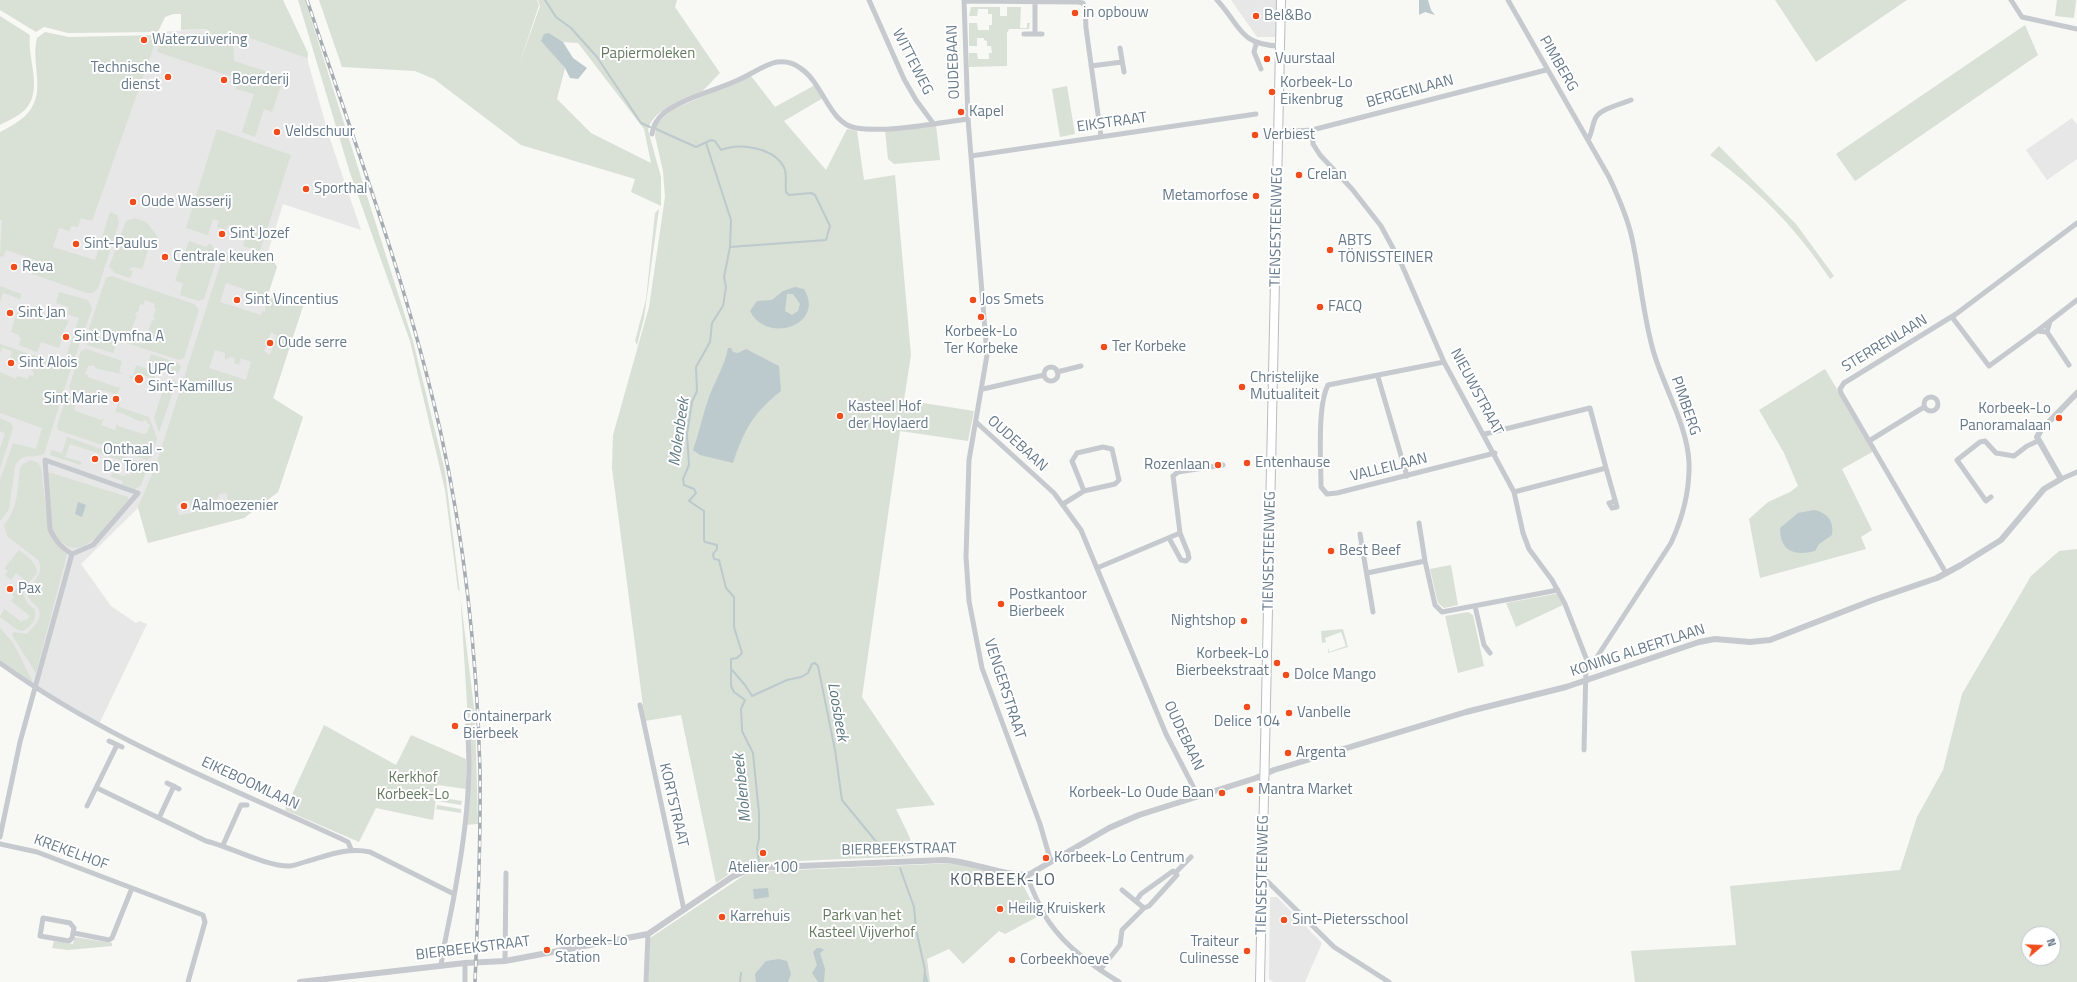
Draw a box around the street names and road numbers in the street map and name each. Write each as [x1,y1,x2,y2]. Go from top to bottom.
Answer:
street label: OUDEBAAN [944,24,964,100]
street label: WITTEWEG [888,26,936,98]
street label: PIMBERG [1535,33,1581,95]
street label: BERGENLAAN [1364,72,1456,112]
street label: EIKSTRAAT [1076,109,1148,137]
street label: TIENSESTEENWEG [1267,167,1287,287]
street label: STERRENLAAN [1839,311,1931,377]
street label: NIEUWSTRAAT [1446,346,1506,438]
street label: PIMBERG [1667,374,1703,438]
street label: OUDEBAAN [983,412,1051,476]
street label: VALLEILAAN [1349,450,1429,486]
street label: TIENSESTEENWEG [1260,491,1280,611]
street label: KONING ALBERTLAAN [1568,621,1708,681]
street label: VENGERSTRAAT [979,637,1029,741]
street label: OUDEBAAN [1159,698,1207,774]
street label: EIKEBOOMLAAN [198,754,302,814]
street label: KORTSTRAAT [655,761,691,849]
street label: TIENSESTEENWEG [1253,815,1273,935]
street label: KREKELHOF [31,831,111,875]
street label: BIERBEEKSTRAAT [841,840,957,860]
street label: BIERBEEKSTRAAT [415,933,531,965]

